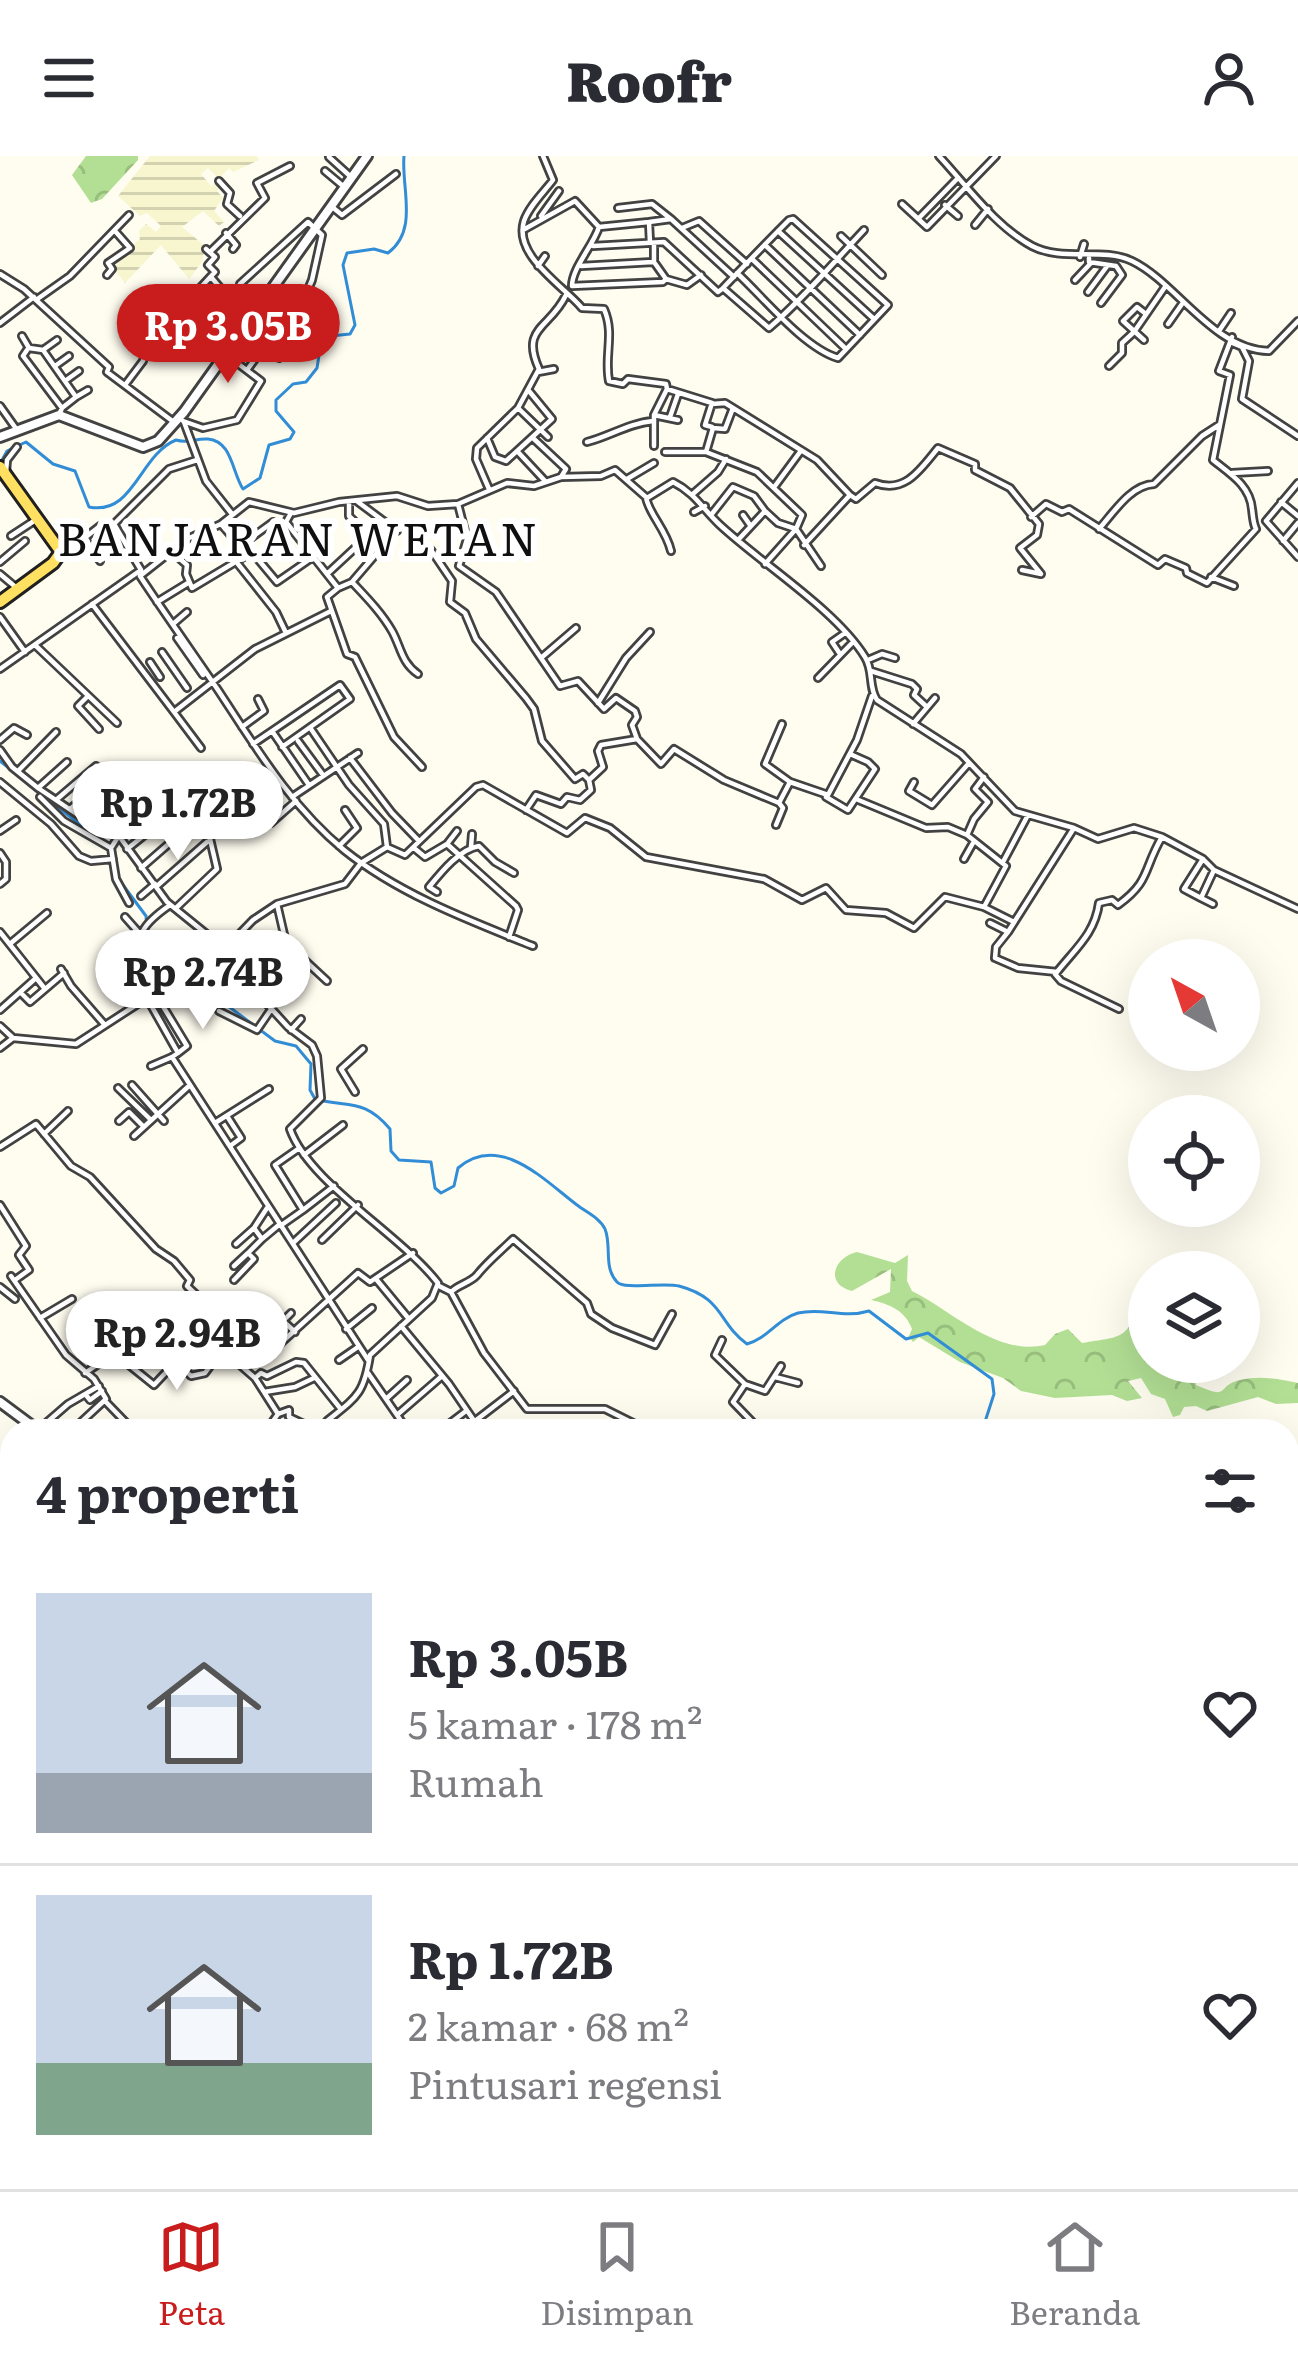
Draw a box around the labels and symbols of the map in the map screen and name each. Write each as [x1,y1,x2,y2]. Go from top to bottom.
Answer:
pin: Rp 3.05B [104,284,352,386]
district label: BANJARAN WETAN [58,503,540,570]
pin: Rp 1.72B [54,761,302,863]
pin: Rp 2.74B [79,930,327,1032]
north arrow [1128,939,1260,1071]
pin: Rp 2.94B [53,1291,301,1393]

